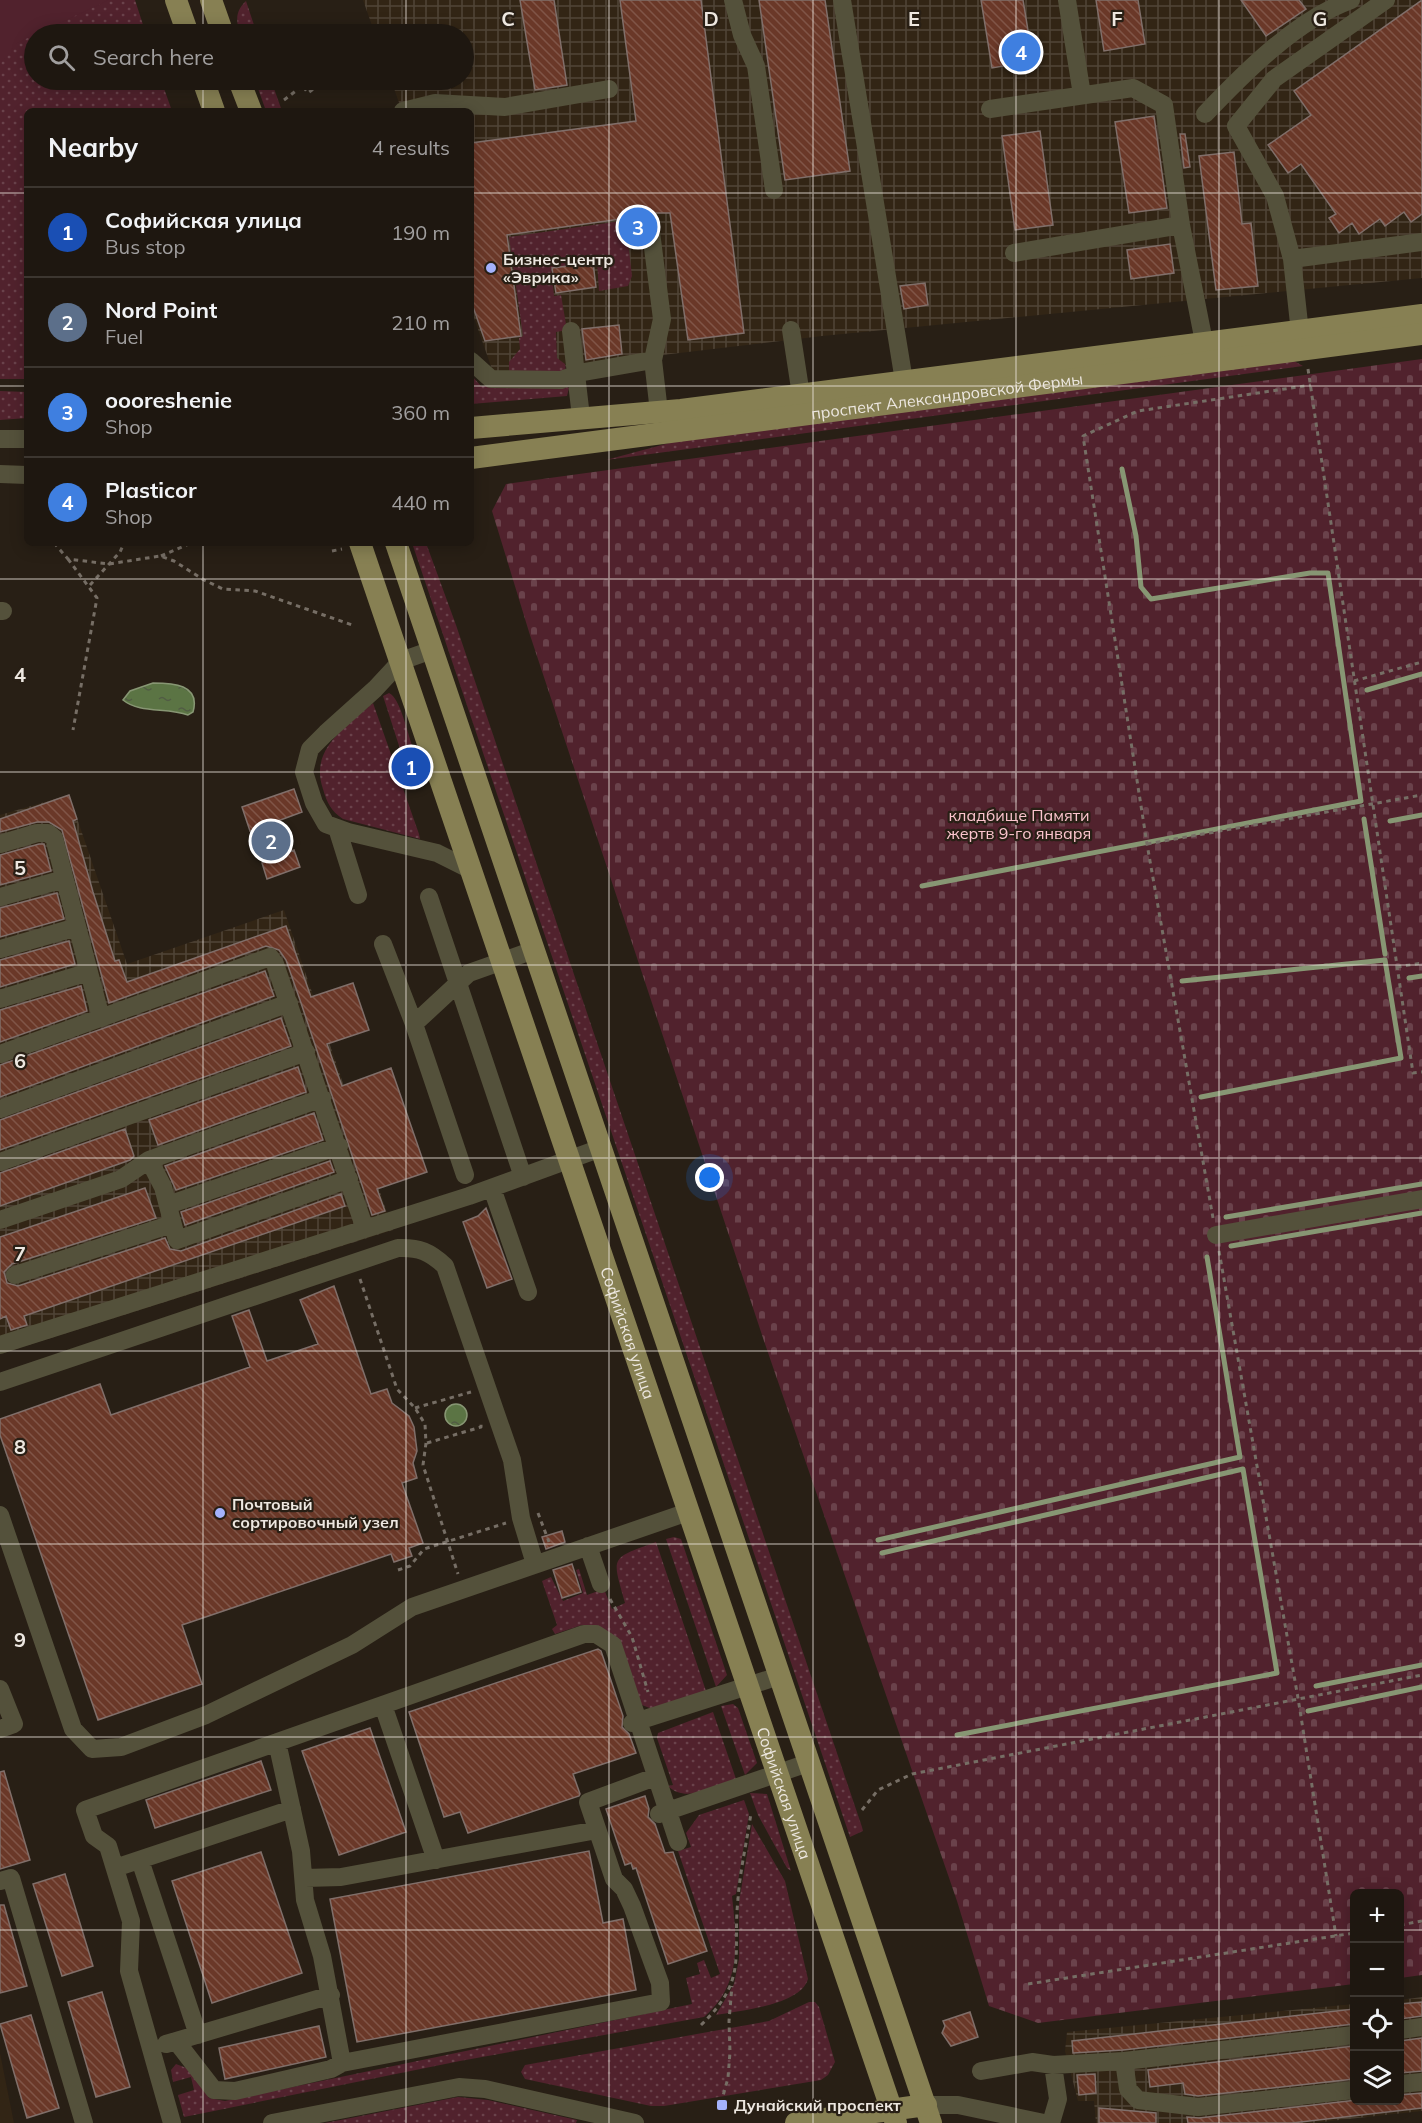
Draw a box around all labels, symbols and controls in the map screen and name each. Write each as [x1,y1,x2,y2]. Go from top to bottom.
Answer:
text: C [501,6,515,31]
text: D [703,6,719,31]
text: E [908,6,920,31]
text: F [1111,6,1123,31]
text: G [1313,6,1327,31]
search box [24,24,474,90]
pin: 4 [1002,29,1040,74]
icon: search [45,41,78,74]
text: Search here [93,43,214,71]
text: Nearby [48,131,138,164]
text: 4 results [372,135,450,160]
pin: 3 [618,204,658,250]
text: Софийская улица [105,206,302,234]
text: 1 [62,220,74,245]
text: 190 m [391,220,450,245]
text: Bus stop [105,234,185,259]
place label: Бизнес-центр «Эврика» [503,249,613,287]
marker: Бизнес-центр «Эврика» [484,261,498,275]
text: Nord Point [105,296,217,324]
text: 2 [62,310,74,335]
text: 210 m [391,310,450,335]
text: Fuel [105,324,143,349]
street label: проспект Александровской Фермы [810,368,1084,424]
text: oooreshenie [105,386,232,414]
text: 3 [62,400,74,425]
text: 360 m [391,400,450,425]
text: Shop [105,414,153,439]
text: Plasticor [105,476,197,504]
text: 4 [62,490,74,515]
text: 440 m [391,490,450,515]
text: Shop [105,504,153,529]
text: 4 [14,662,26,687]
pin: 1 [392,744,430,789]
park label: кладбище Памяти жертв 9-го января [947,805,1091,843]
pin: 2 [252,818,290,864]
text: 5 [14,855,26,880]
text: 6 [14,1048,26,1073]
your location [695,1163,724,1192]
text: 7 [14,1241,26,1266]
street label: Софийская улица [596,1264,660,1402]
text: 8 [14,1434,26,1459]
place label: Почтовый сортировочный узел [232,1494,399,1532]
marker: Почтовый сортировочный узел [213,1506,227,1520]
text: 9 [14,1627,26,1652]
street label: Софийская улица [752,1724,816,1862]
map controls [1350,1889,1404,2105]
button: + [1350,1889,1404,1943]
button: − [1350,1943,1404,1997]
button: locate [1350,1997,1404,2051]
button: layers [1350,2051,1404,2105]
place label: Дунайский проспект [734,2095,901,2115]
marker: Дунайский проспект [715,2098,729,2112]

